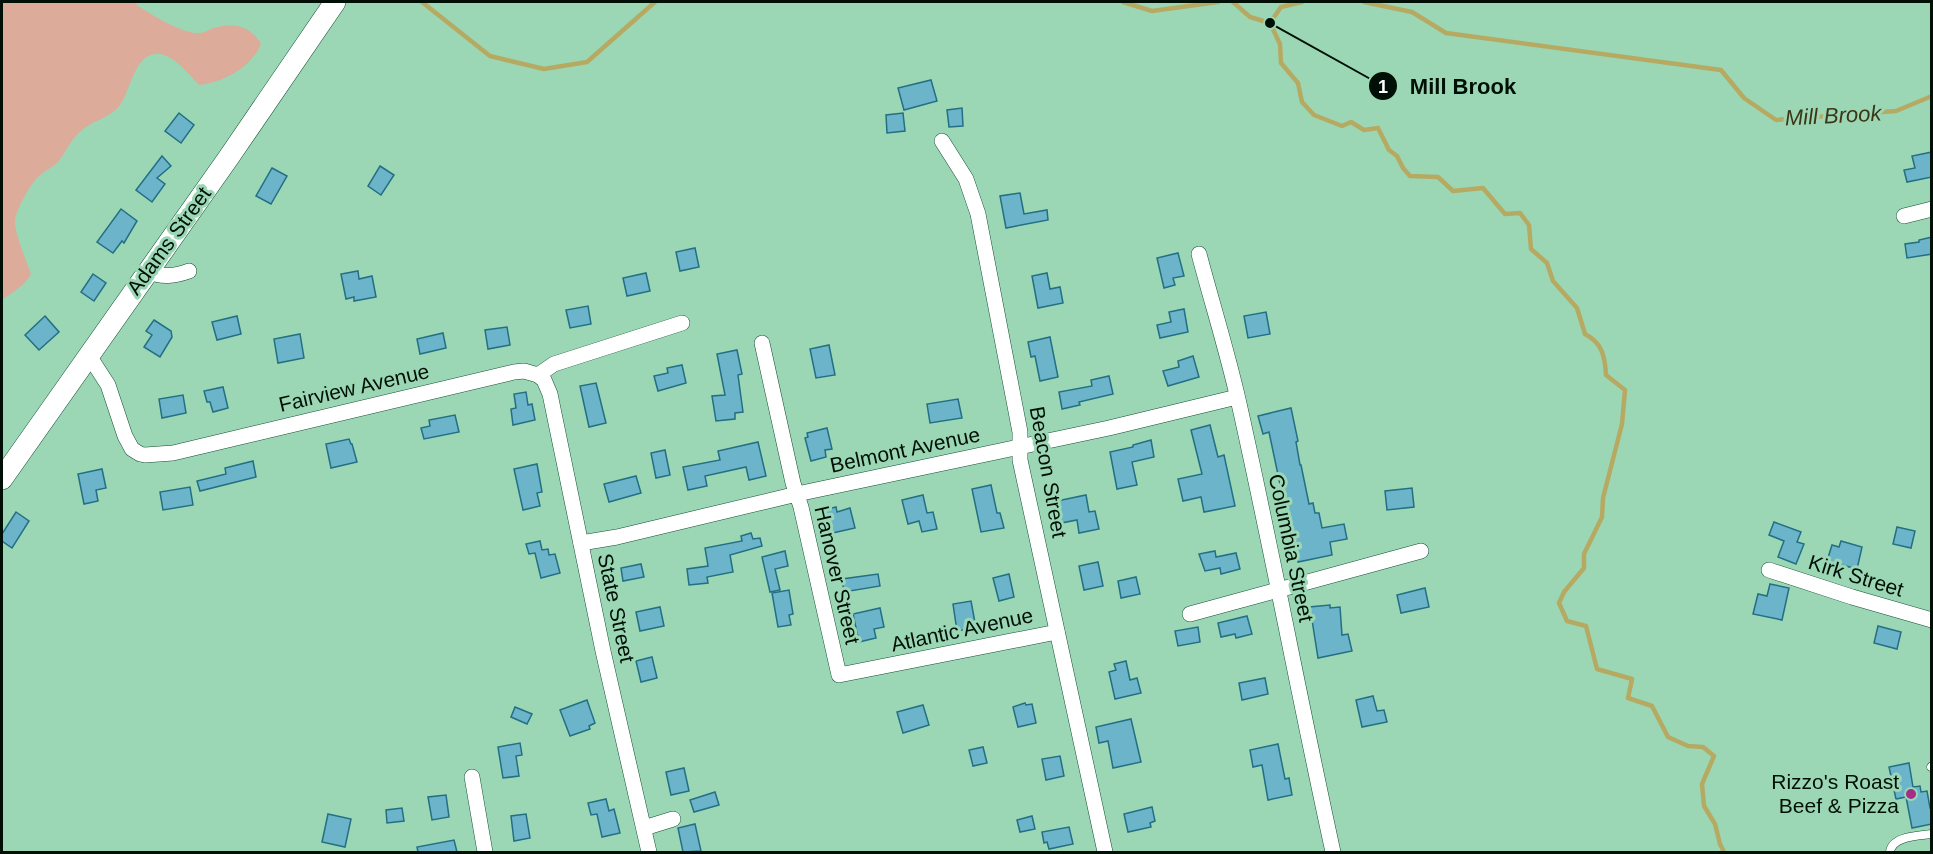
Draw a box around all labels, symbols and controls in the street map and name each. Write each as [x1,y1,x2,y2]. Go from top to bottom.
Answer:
callout: Mill Brook [1368,66,1529,106]
text: Mill Brook [1410,74,1517,99]
text: 1 [1378,77,1388,97]
water label: Mill Brook [1784,100,1883,131]
street label: Adams Street [122,182,215,299]
street label: Fairview Avenue [276,359,431,416]
street label: Beacon Street [1026,404,1071,540]
street label: Belmont Avenue [828,422,982,477]
street label: Columbia Street [1265,472,1318,624]
street label: Hanover Street [810,503,865,646]
street label: Kirk Street [1806,550,1907,601]
street label: State Street [594,551,639,665]
street label: Atlantic Avenue [889,603,1035,656]
place label: Rizzo's Roast Beef & Pizza [1771,770,1899,817]
marker: Rizzo's Roast Beef & Pizza [1904,787,1918,801]

